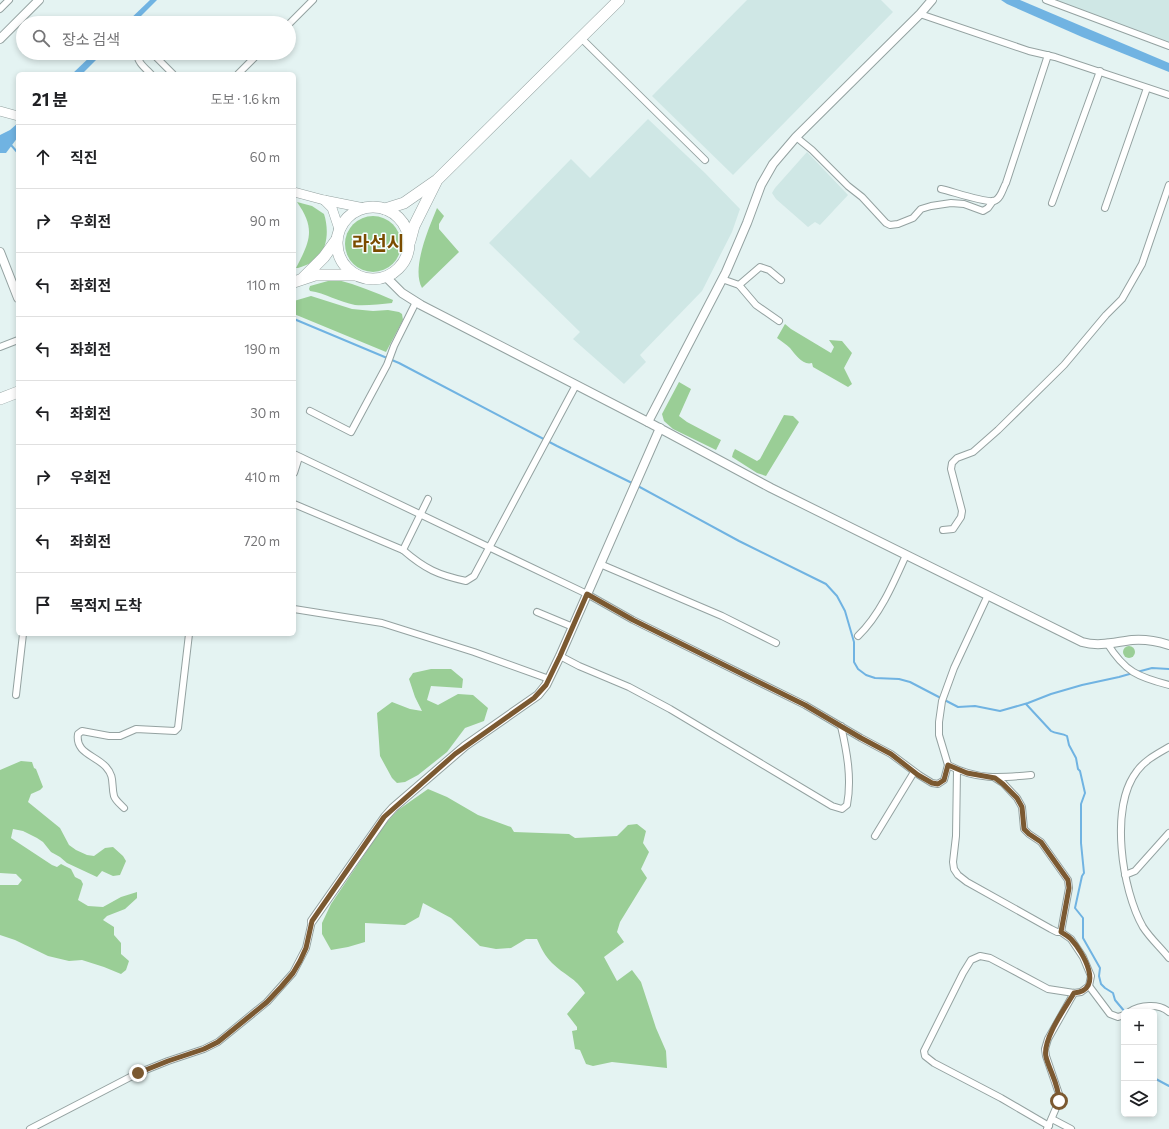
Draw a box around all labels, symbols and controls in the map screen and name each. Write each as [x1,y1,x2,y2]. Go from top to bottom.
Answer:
search box [16,16,296,60]
icon: search [30,27,52,49]
text: 장소 검색 [62,30,120,48]
text: 21 분 [32,89,68,110]
text: 도보 · 1.6 km [211,91,280,107]
icon: ahead [32,146,54,168]
text: 직진 [70,148,98,166]
text: 60 m [250,149,280,165]
icon: right [32,210,54,232]
text: 우회전 [70,212,111,230]
text: 90 m [250,213,280,229]
district label: 라선시 [352,231,404,254]
icon: left [32,274,54,296]
text: 좌회전 [70,276,111,294]
text: 110 m [247,277,280,293]
icon: left [32,338,54,360]
text: 좌회전 [70,340,111,358]
text: 190 m [244,341,280,357]
icon: left [32,402,54,424]
text: 좌회전 [70,404,111,422]
text: 30 m [250,405,280,421]
icon: right [32,466,54,488]
text: 우회전 [70,468,111,486]
text: 410 m [245,469,280,485]
icon: left [32,530,54,552]
text: 좌회전 [70,532,111,550]
text: 720 m [244,533,280,549]
icon: arrive [32,594,54,616]
text: 목적지 도착 [70,596,142,614]
map controls [1121,1009,1157,1117]
button: + [1121,1009,1157,1045]
button: − [1121,1045,1157,1081]
route end [129,1064,147,1082]
button: layers [1121,1081,1157,1117]
route start [1050,1092,1068,1110]

